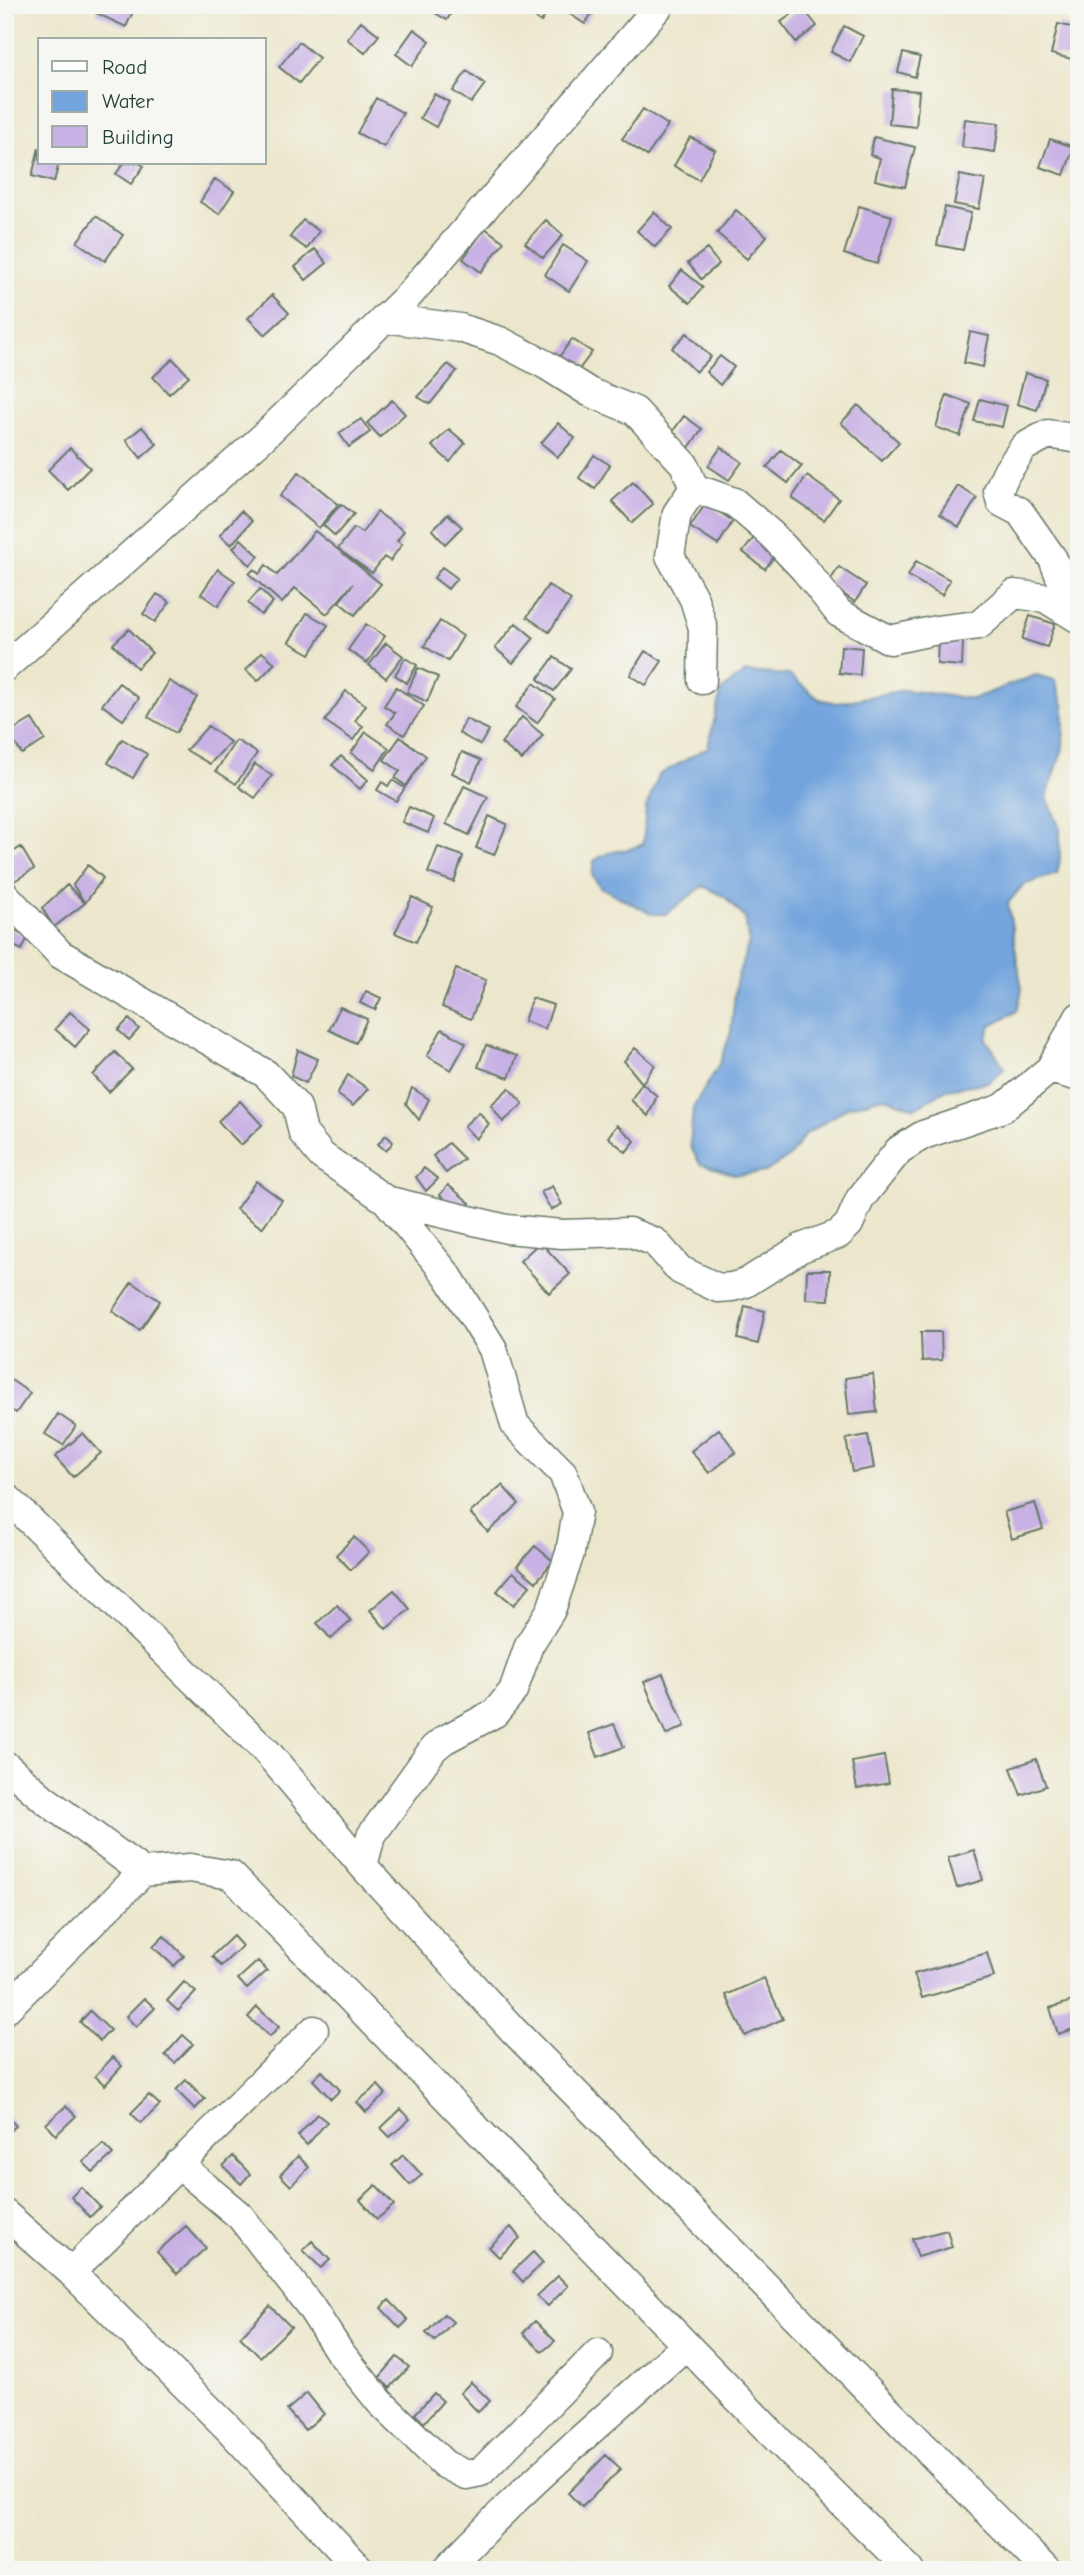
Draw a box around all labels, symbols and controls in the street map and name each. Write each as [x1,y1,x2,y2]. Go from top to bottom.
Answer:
legend [38,38,266,164]
text: Road [102,55,147,79]
text: Water [102,89,155,113]
text: Building [102,125,174,149]

